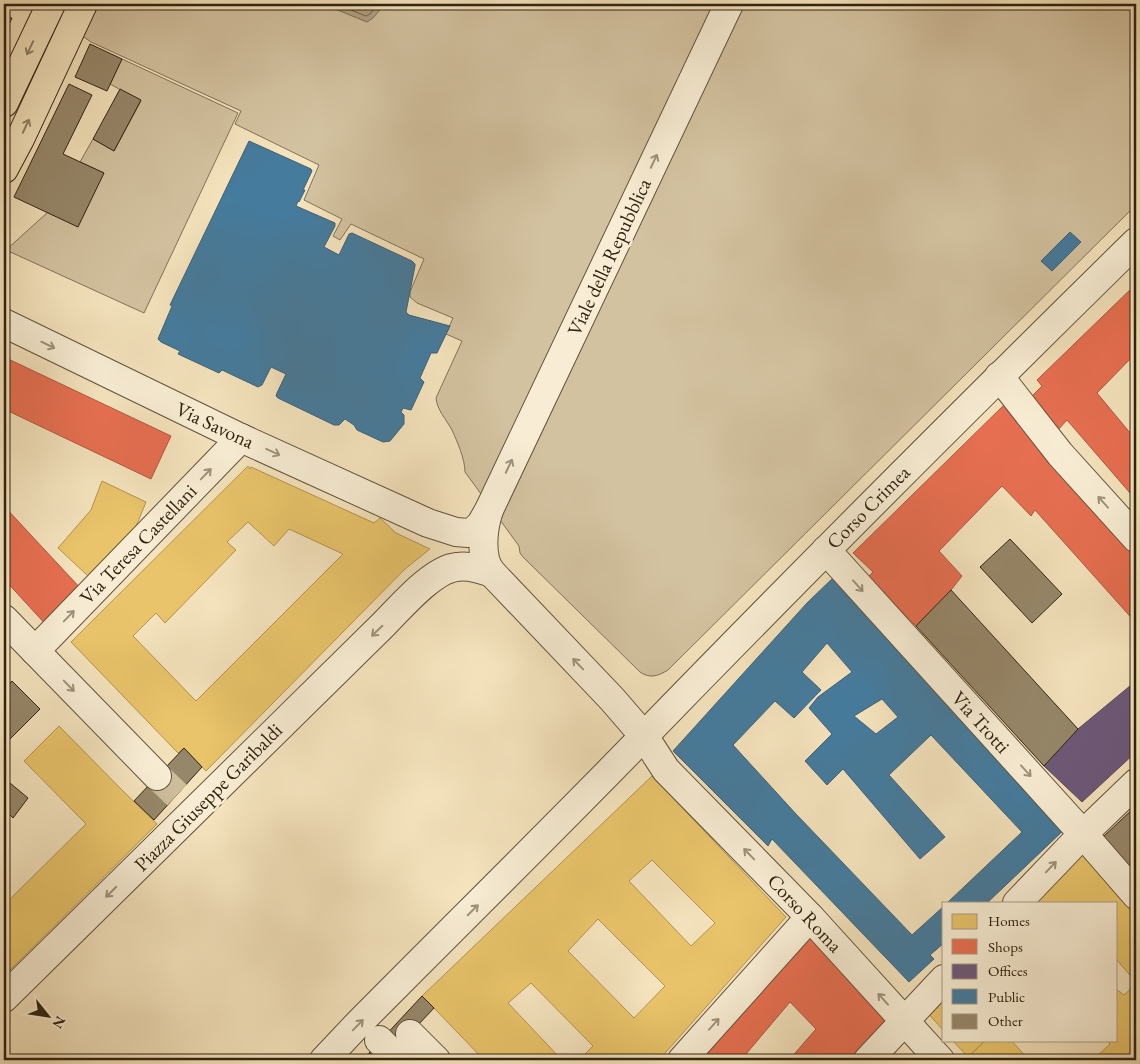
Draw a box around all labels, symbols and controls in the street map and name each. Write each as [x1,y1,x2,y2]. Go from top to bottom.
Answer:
one-way arrow [25,40,35,55]
one-way arrow [22,118,32,133]
one-way arrow [650,154,659,169]
street label: Viale della Repubblica [561,174,657,340]
one-way arrow [40,340,55,350]
street label: Via Savona [172,396,258,454]
one-way arrow [265,448,280,458]
one-way arrow [505,459,515,474]
street label: Corso Crimea [821,460,915,554]
one-way arrow [200,467,212,480]
street label: Via Teresa Castellani [74,478,202,610]
one-way arrow [1098,495,1109,508]
one-way arrow [853,579,864,592]
one-way arrow [63,609,75,622]
one-way arrow [371,624,383,637]
one-way arrow [572,657,584,670]
one-way arrow [63,679,75,692]
street label: Via Trotti [946,685,1016,759]
street label: Piazza Giuseppe Garibaldi [128,717,288,877]
one-way arrow [1020,765,1032,778]
one-way arrow [742,848,755,860]
one-way arrow [1045,861,1057,874]
street label: Corso Roma [762,868,848,958]
one-way arrow [105,886,117,898]
legend [942,902,1118,1042]
one-way arrow [466,904,479,916]
text: Homes [988,911,1030,930]
text: Shops [988,937,1023,956]
text: Offices [988,961,1028,980]
text: Public [988,987,1025,1006]
north arrow [22,992,72,1042]
one-way arrow [877,992,889,1005]
text: Other [988,1011,1023,1030]
text: N [48,1013,70,1032]
one-way arrow [709,1017,720,1030]
one-way arrow [352,1019,364,1031]

